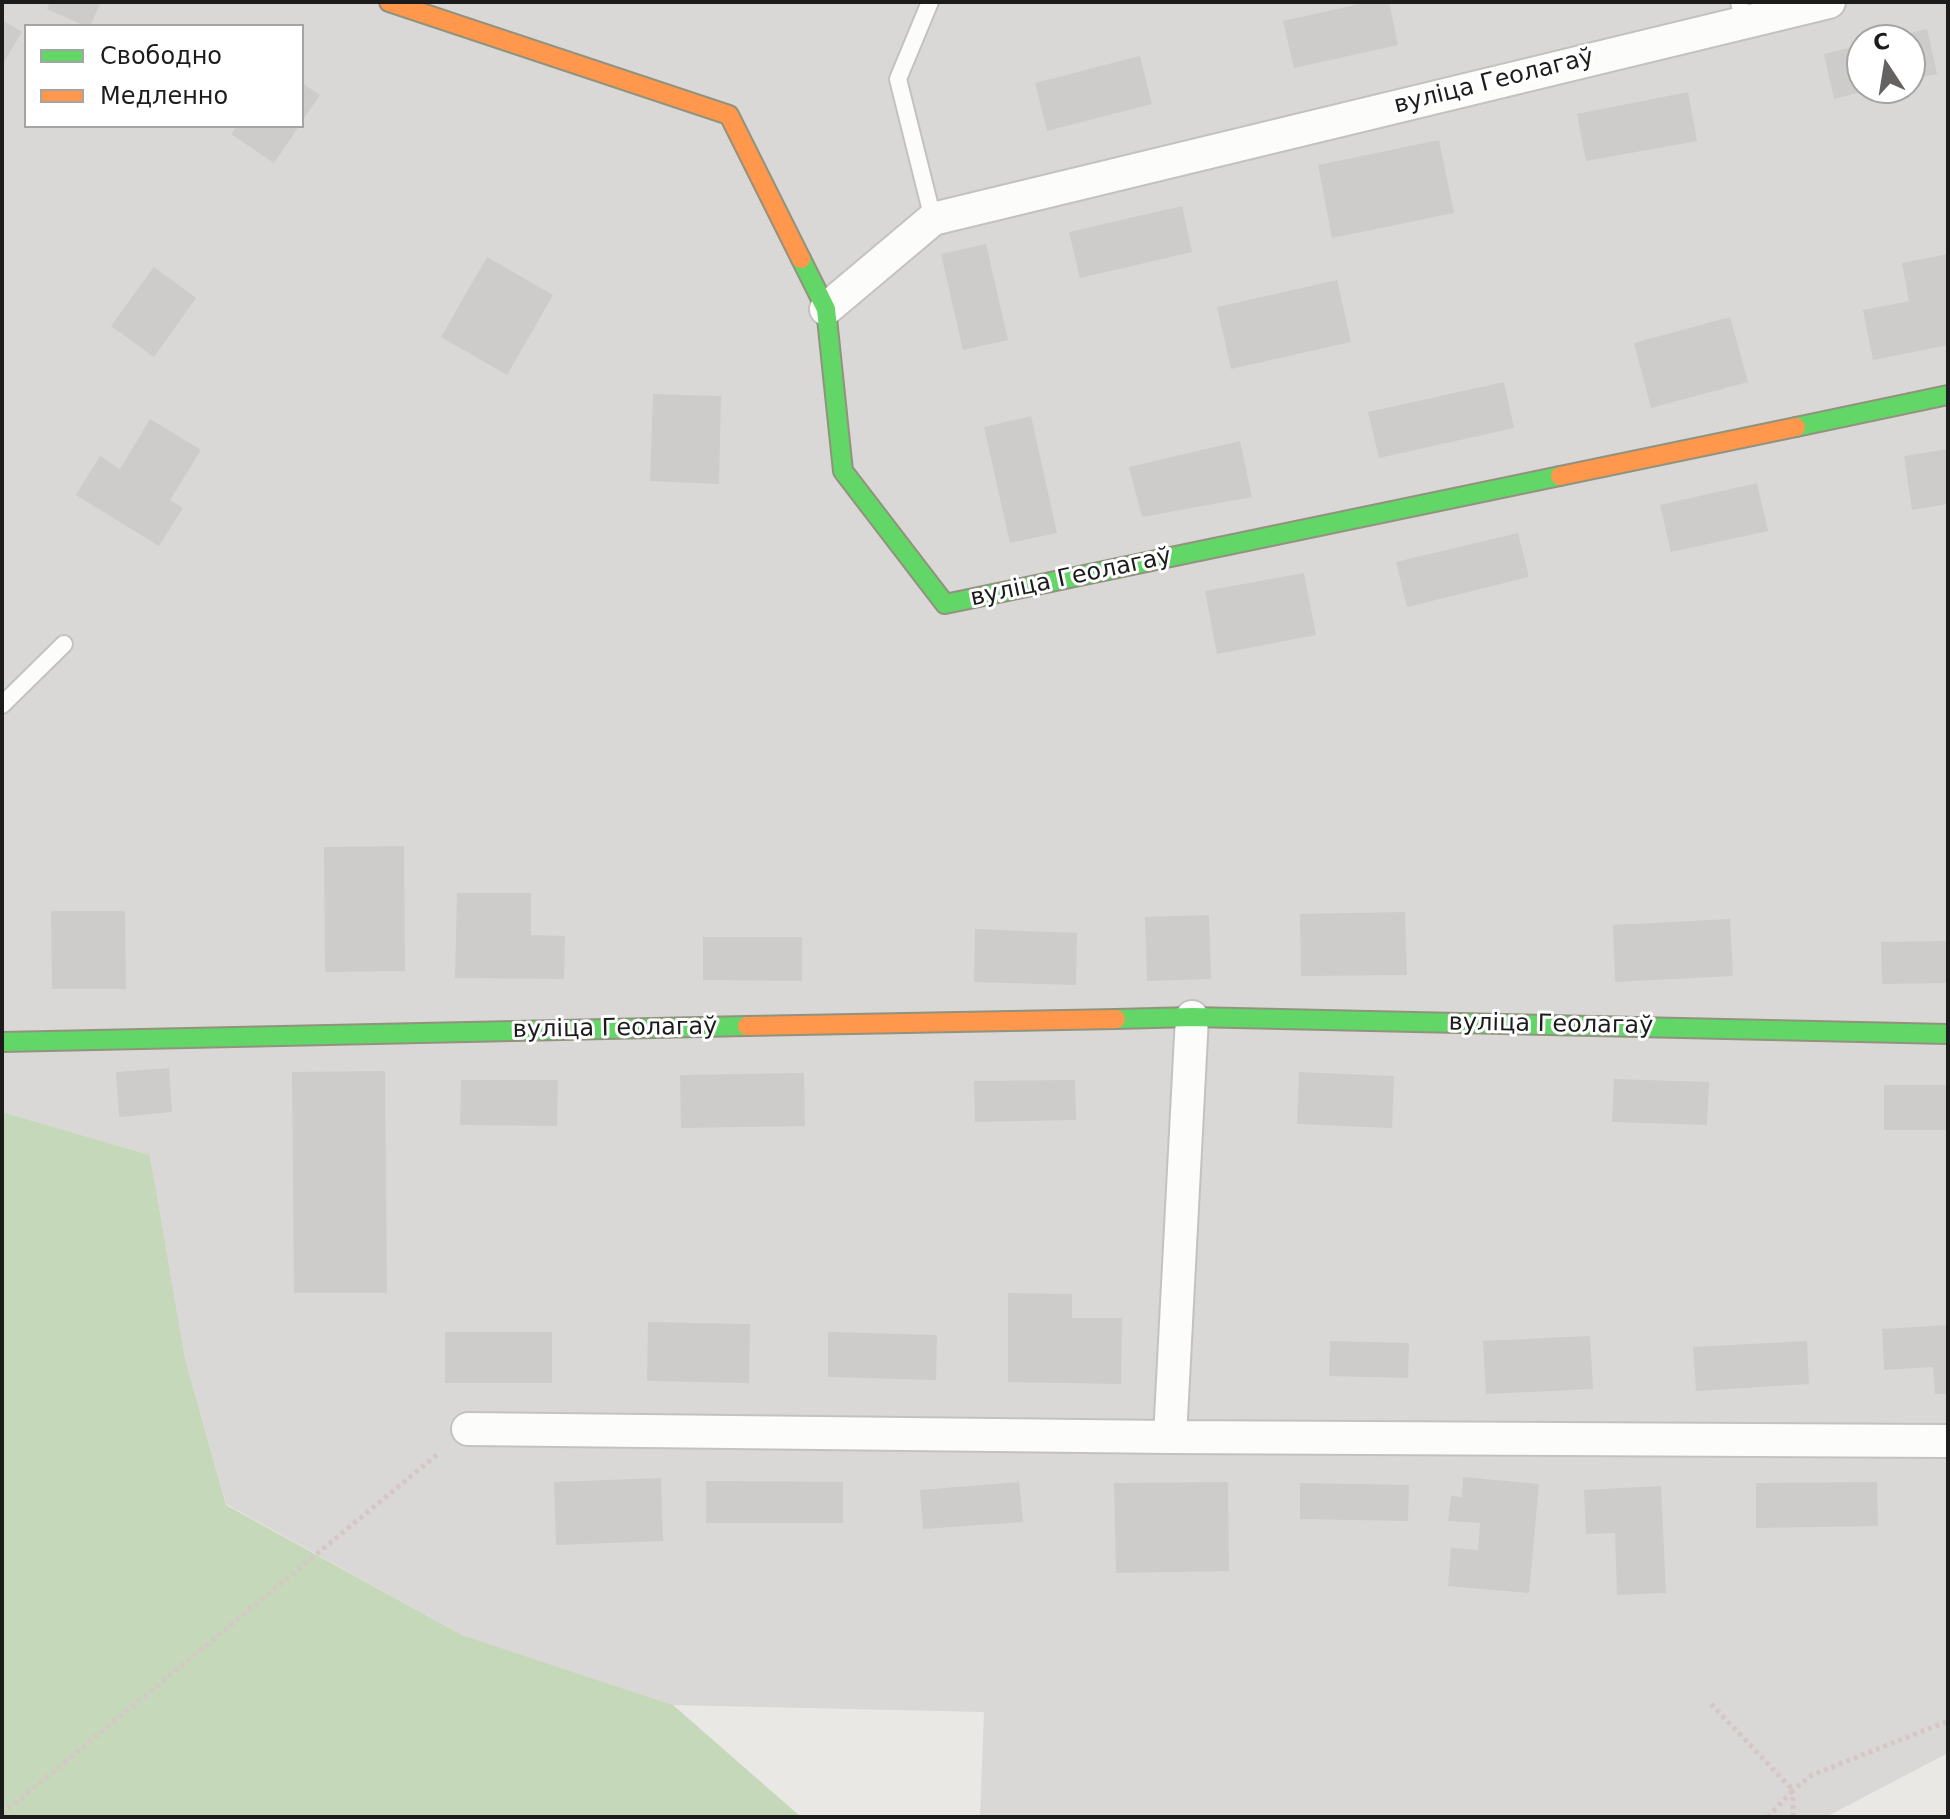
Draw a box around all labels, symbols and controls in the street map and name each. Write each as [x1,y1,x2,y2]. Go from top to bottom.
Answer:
legend [24,24,304,128]
north arrow [1846,24,1926,104]
text: С [1871,28,1892,56]
text: Свободно [100,42,222,70]
street label: вуліца Геолагаў [1391,43,1597,121]
text: Медленно [100,82,228,110]
street label: вуліца Геолагаў [968,543,1174,613]
street label: вуліца Геолагаў [1448,1009,1654,1041]
street label: вуліца Геолагаў [512,1013,718,1045]

